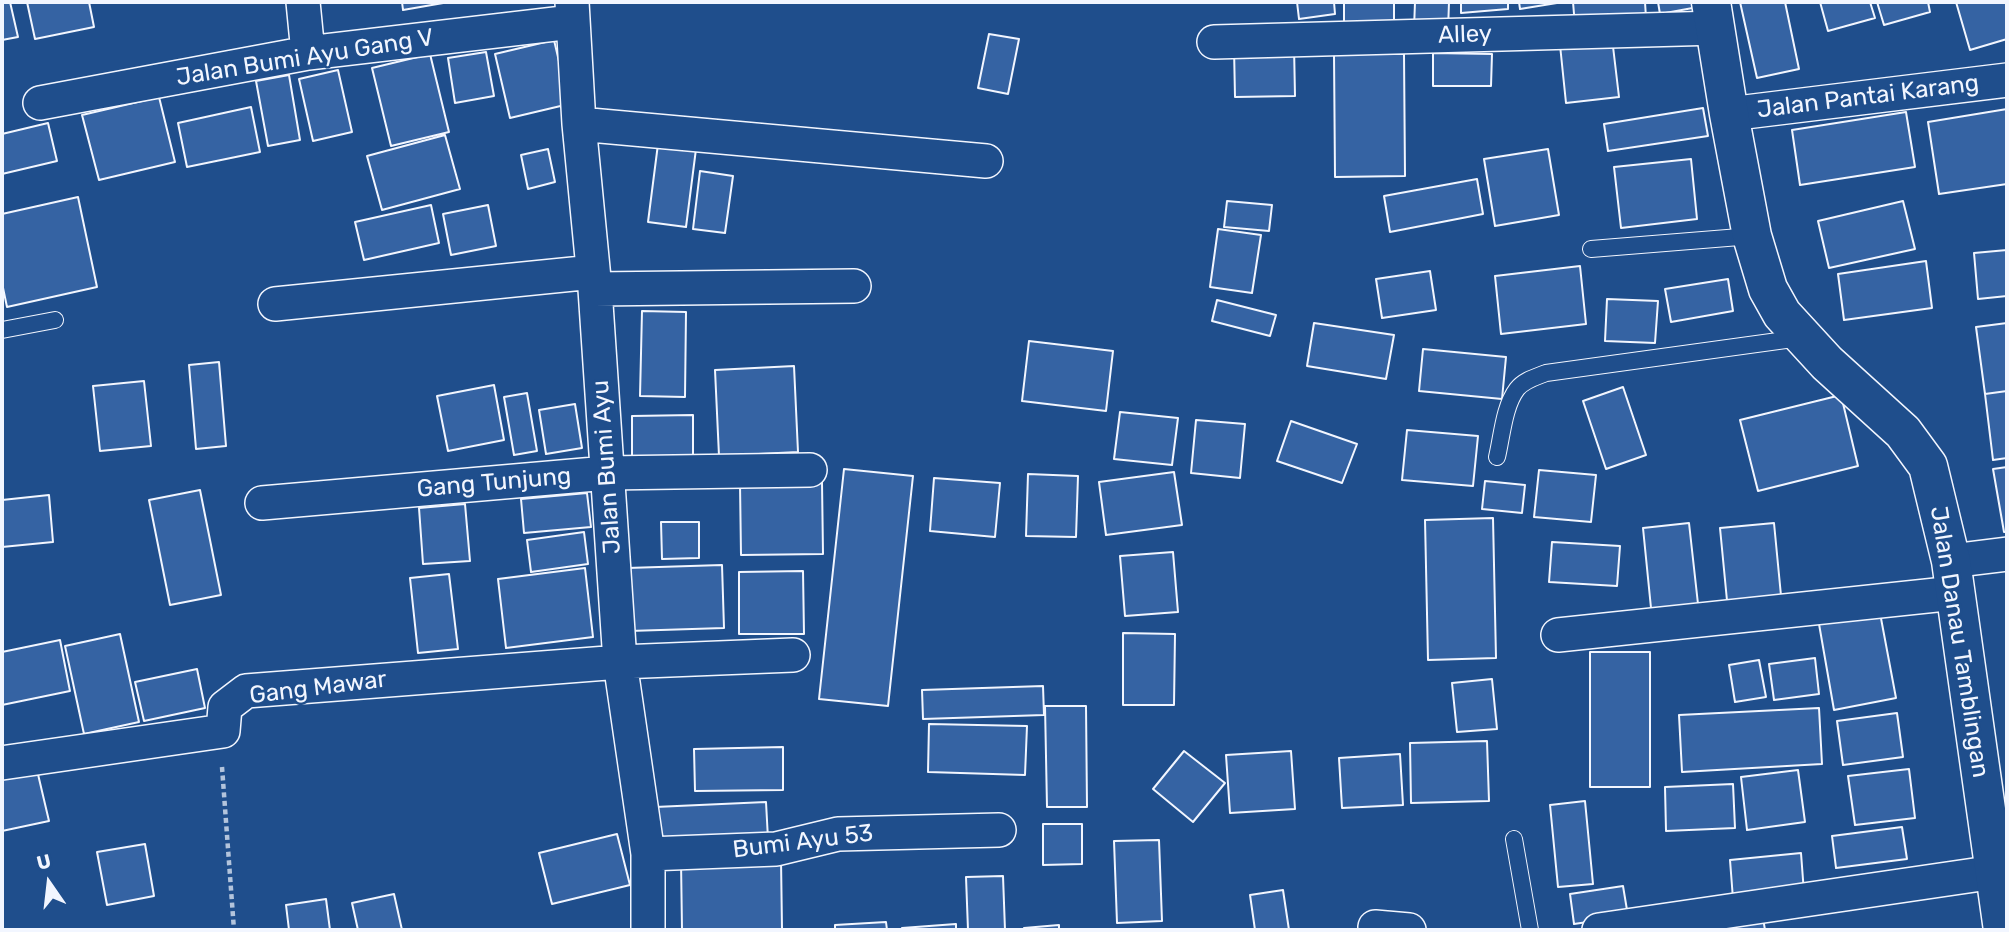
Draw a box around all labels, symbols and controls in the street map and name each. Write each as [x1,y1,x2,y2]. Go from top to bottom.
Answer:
street label: Alley [1438,20,1492,50]
street label: Jalan Bumi Ayu Gang V [174,23,436,93]
street label: Jalan Pantai Karang [1755,69,1981,125]
street label: Jalan Bumi Ayu [587,379,627,555]
street label: Gang Tunjung [416,462,572,504]
street label: Jalan Danau Tamblingan [1923,504,1995,780]
street label: Gang Mawar [248,665,388,711]
street label: Bumi Ayu 53 [731,819,875,865]
north arrow [14,848,84,918]
text: U [34,849,53,875]

